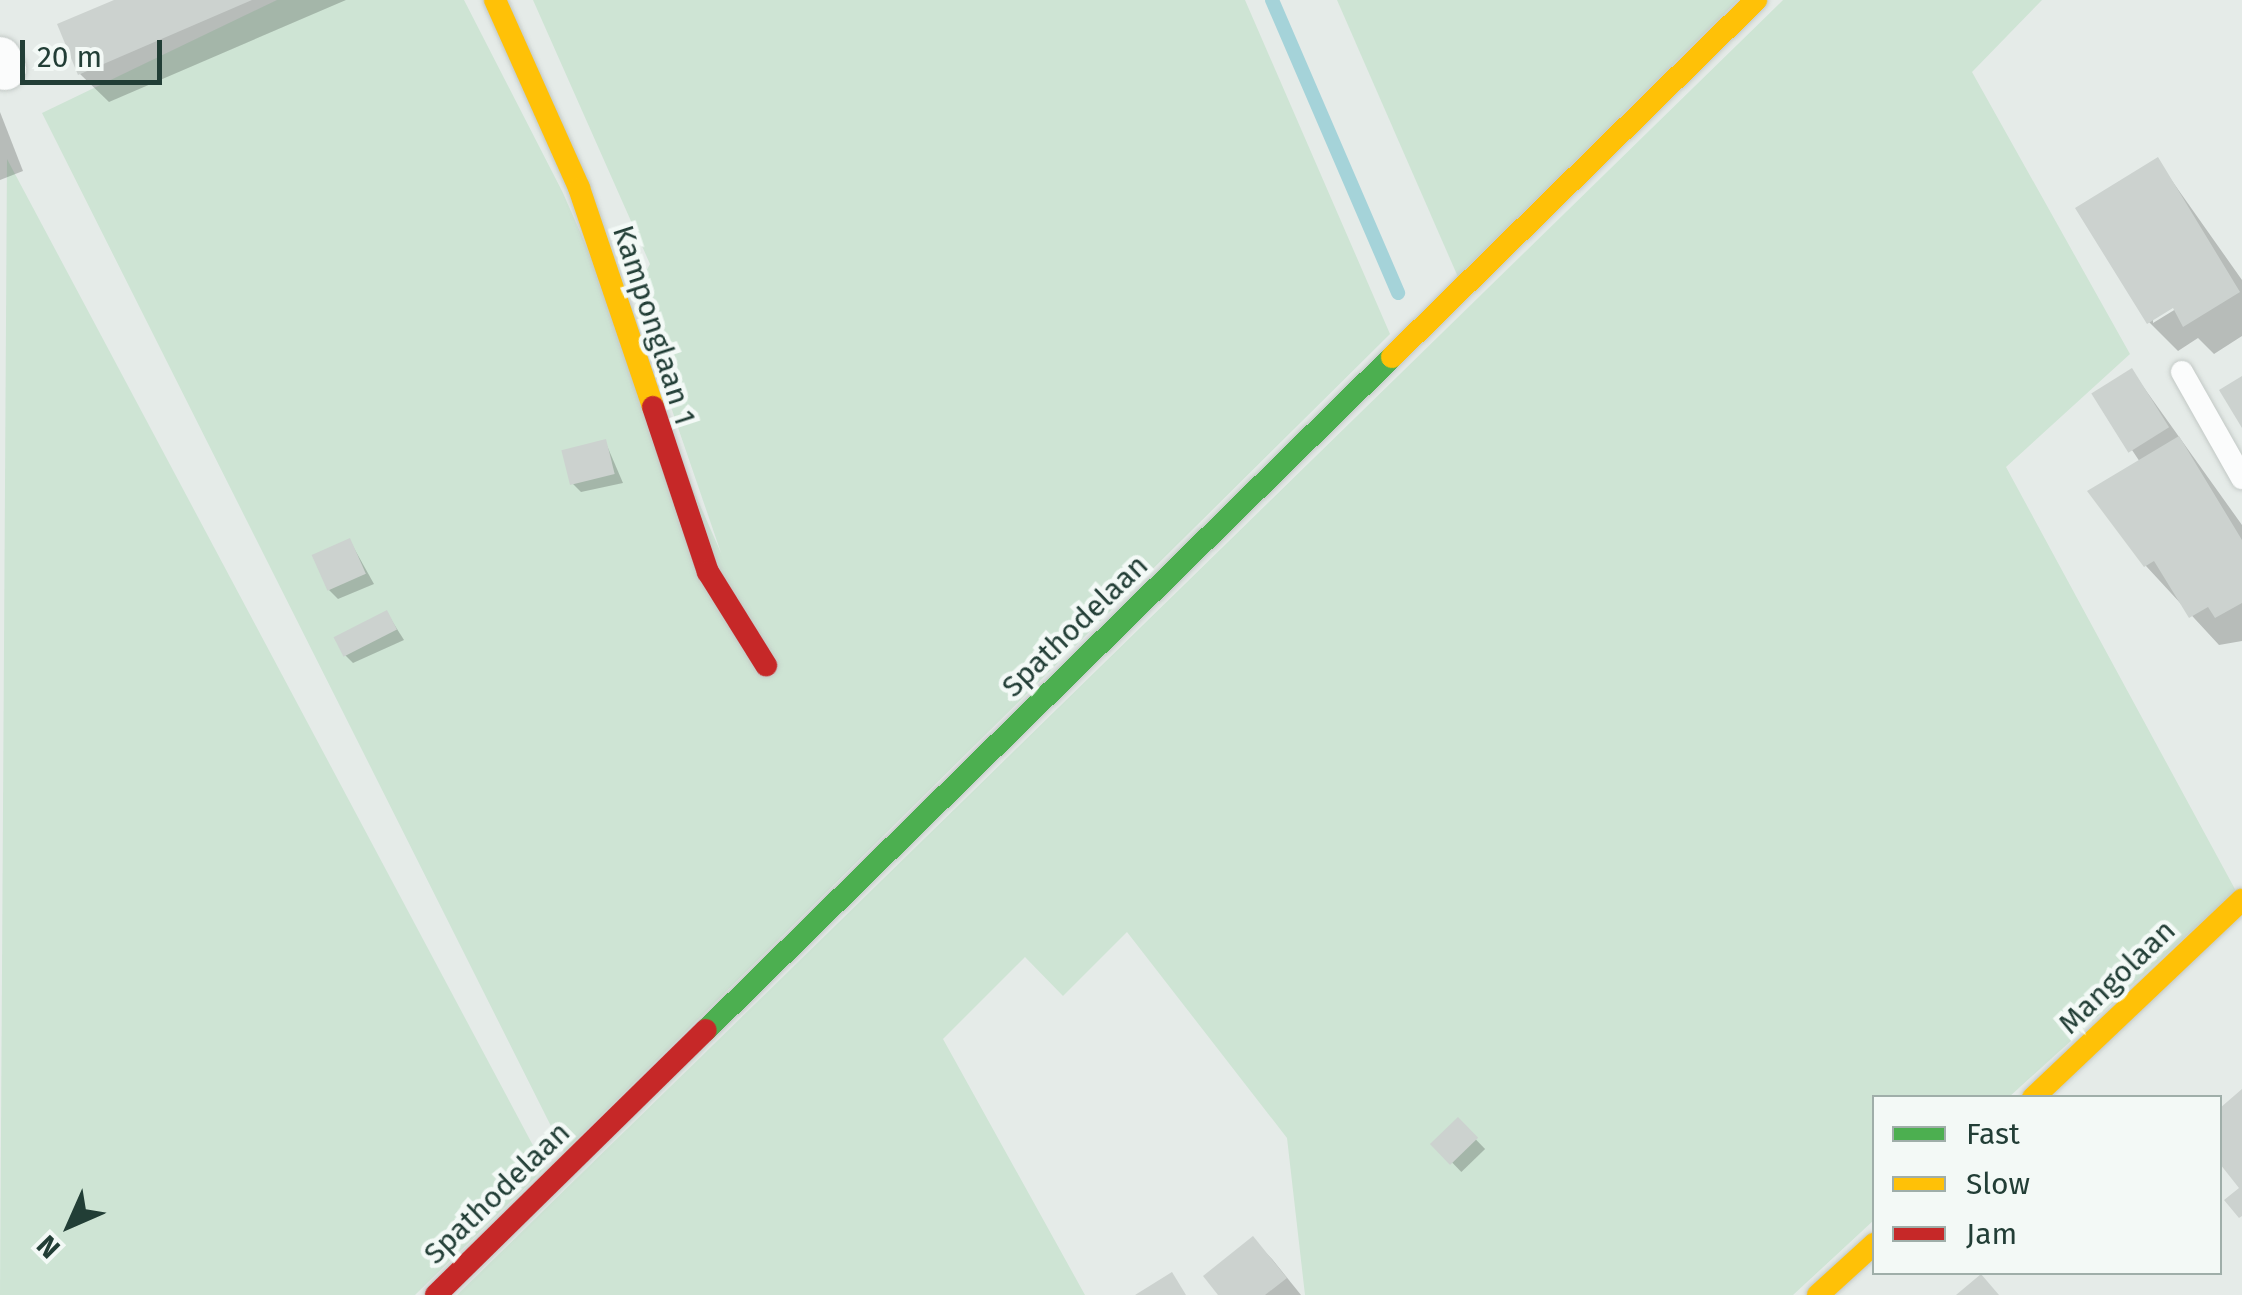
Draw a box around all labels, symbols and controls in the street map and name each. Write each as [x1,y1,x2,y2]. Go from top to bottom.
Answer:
scale bar [25,20,168,82]
text: 20 m [37,39,102,75]
street label: Kamponglaan 1 [605,221,703,429]
street label: Spathodelaan [994,547,1156,705]
street label: Mangolaan [2051,912,2183,1042]
legend [1872,1095,2222,1275]
street label: Spathodelaan [416,1114,578,1272]
text: Fast [1966,1116,2020,1152]
text: Slow [1966,1166,2030,1202]
north arrow [20,1175,120,1275]
text: Jam [1966,1216,2017,1252]
text: N [30,1228,67,1265]

